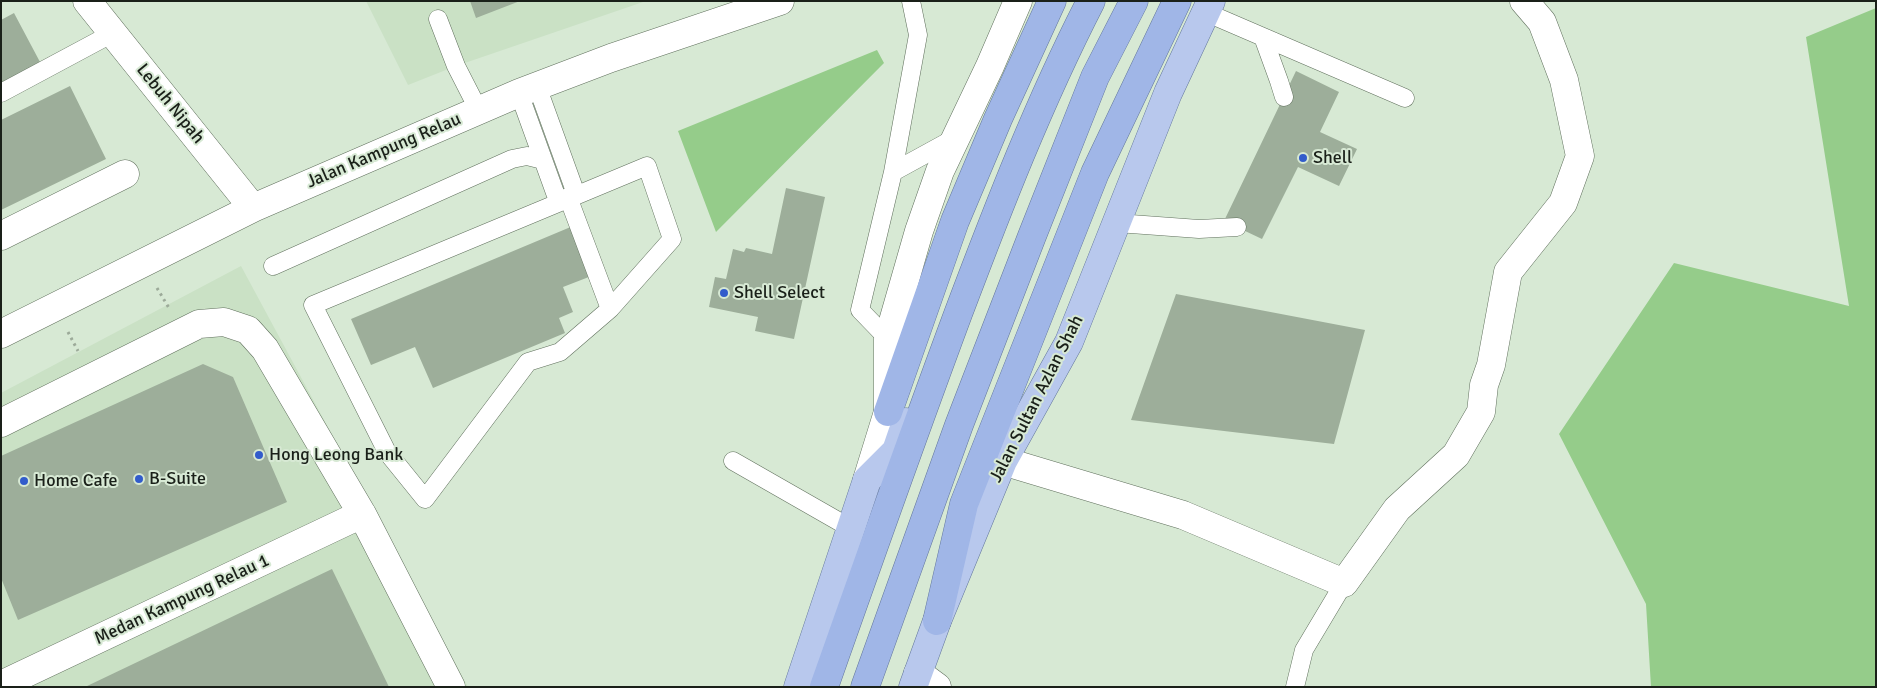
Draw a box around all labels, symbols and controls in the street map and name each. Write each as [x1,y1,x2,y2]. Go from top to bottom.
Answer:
street label: Lebuh Nipah [131,60,209,148]
street label: Jalan Kampung Relau [304,109,464,193]
place label: Shell [1313,147,1352,169]
marker: Shell [1297,152,1309,164]
place label: Shell Select [734,282,825,304]
marker: Shell Select [718,287,730,299]
street label: Jalan Sultan Azlan Shah [985,312,1089,486]
place label: Hong Leong Bank [269,444,403,466]
marker: Hong Leong Bank [253,449,265,461]
place label: B-Suite [149,468,206,490]
place label: Home Cafe [34,470,118,492]
marker: B-Suite [133,473,145,485]
marker: Home Cafe [18,475,30,487]
street label: Medan Kampung Relau 1 [91,550,273,650]

